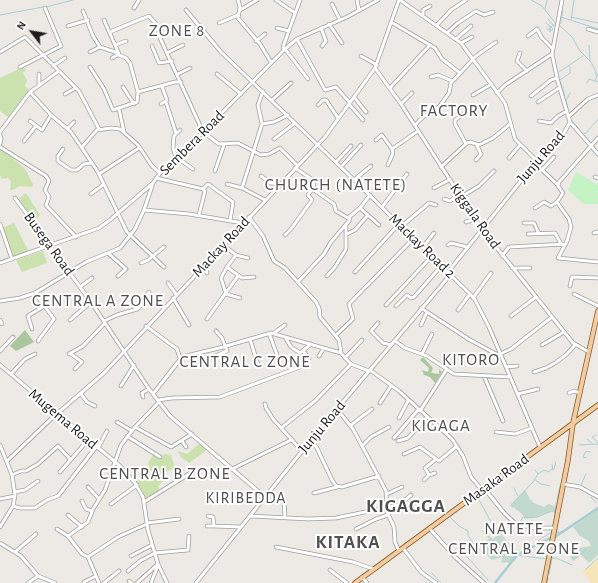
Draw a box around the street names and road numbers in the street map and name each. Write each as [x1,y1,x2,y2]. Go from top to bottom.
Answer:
street label: Sembera Road [156,107,228,179]
street label: Junju Road [513,127,569,187]
street label: Kiggala Road [446,180,504,252]
street label: Busega Road [20,209,78,279]
street label: Mackay Road 2 [385,210,459,282]
street label: Mackay Road [188,213,254,281]
street label: Mugema Road [25,385,101,453]
street label: Junju Road [295,397,349,457]
street label: Masaka Road [460,450,532,510]

